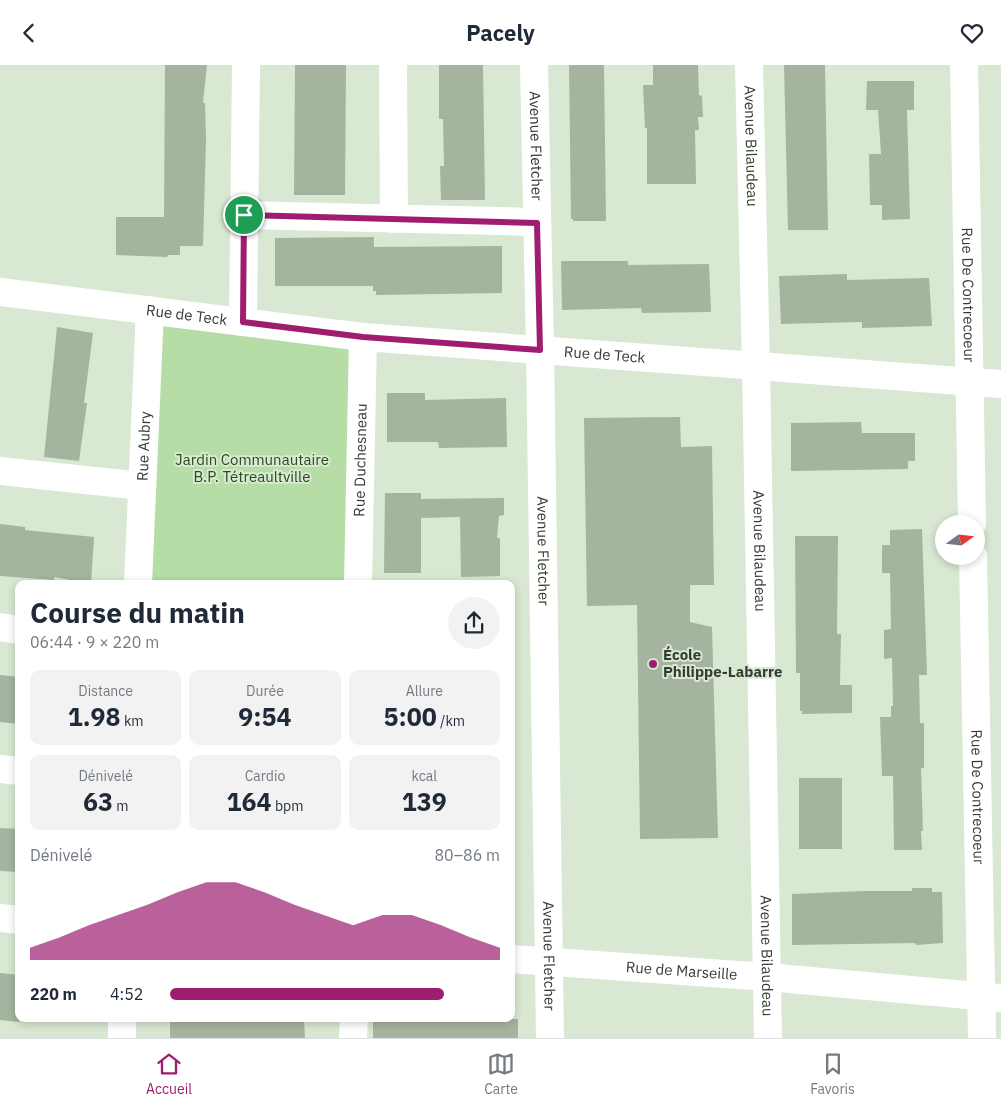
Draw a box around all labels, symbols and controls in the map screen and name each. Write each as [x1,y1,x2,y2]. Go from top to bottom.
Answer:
text: Pacely [466,18,535,47]
icon: back [15,19,43,47]
icon: heart [958,19,986,47]
street label: Avenue Bilaudeau [740,85,762,207]
street label: Avenue Fletcher [526,91,547,201]
pin [223,194,265,236]
icon: arrive [230,201,258,229]
street label: Rue De Contrecoeur [958,227,979,363]
street label: Rue de Teck [145,300,228,329]
street label: Rue de Teck [563,342,646,367]
street label: Rue Duchesneau [349,403,371,517]
street label: Rue Aubry [133,410,155,481]
park label: Jardin Communautaire B.P. Tétreaultville [175,450,329,486]
street label: Avenue Bilaudeau [749,490,770,612]
street label: Avenue Fletcher [533,496,554,606]
north arrow [935,515,985,565]
map controls [935,515,985,565]
text: Course du matin [30,594,245,631]
button: share [448,597,500,649]
text: 06:44 · 9 × 220 m [30,632,159,652]
place label: École Philippe-Labarre [663,645,782,681]
marker: École Philippe-Labarre [647,658,659,670]
text: Distance [78,682,133,700]
text: Durée [246,682,284,700]
text: Allure [406,682,443,700]
text: 1.98 [68,700,121,733]
text: 9:54 [238,700,292,733]
text: 5:00 [384,700,437,733]
text: km [121,712,144,730]
text: /km [437,712,465,730]
street label: Rue De Contrecoeur [967,729,989,865]
text: Dénivelé [78,767,133,785]
text: Cardio [245,767,285,785]
text: kcal [412,767,437,785]
text: 63 [83,785,113,818]
text: 164 [227,785,272,818]
text: 139 [402,785,447,818]
text: m [113,797,128,815]
text: bpm [272,797,303,815]
text: Dénivelé [30,845,92,865]
text: 80–86 m [434,845,500,865]
street label: Avenue Bilaudeau [756,895,778,1017]
street label: Avenue Fletcher [539,901,560,1011]
street label: Rue de Marseille [625,957,738,984]
text: 220 m [30,984,77,1004]
text: 4:52 [110,984,143,1004]
tab: Accueil [146,1050,192,1098]
tab: Carte [484,1050,518,1098]
tab: Favoris [810,1050,855,1098]

